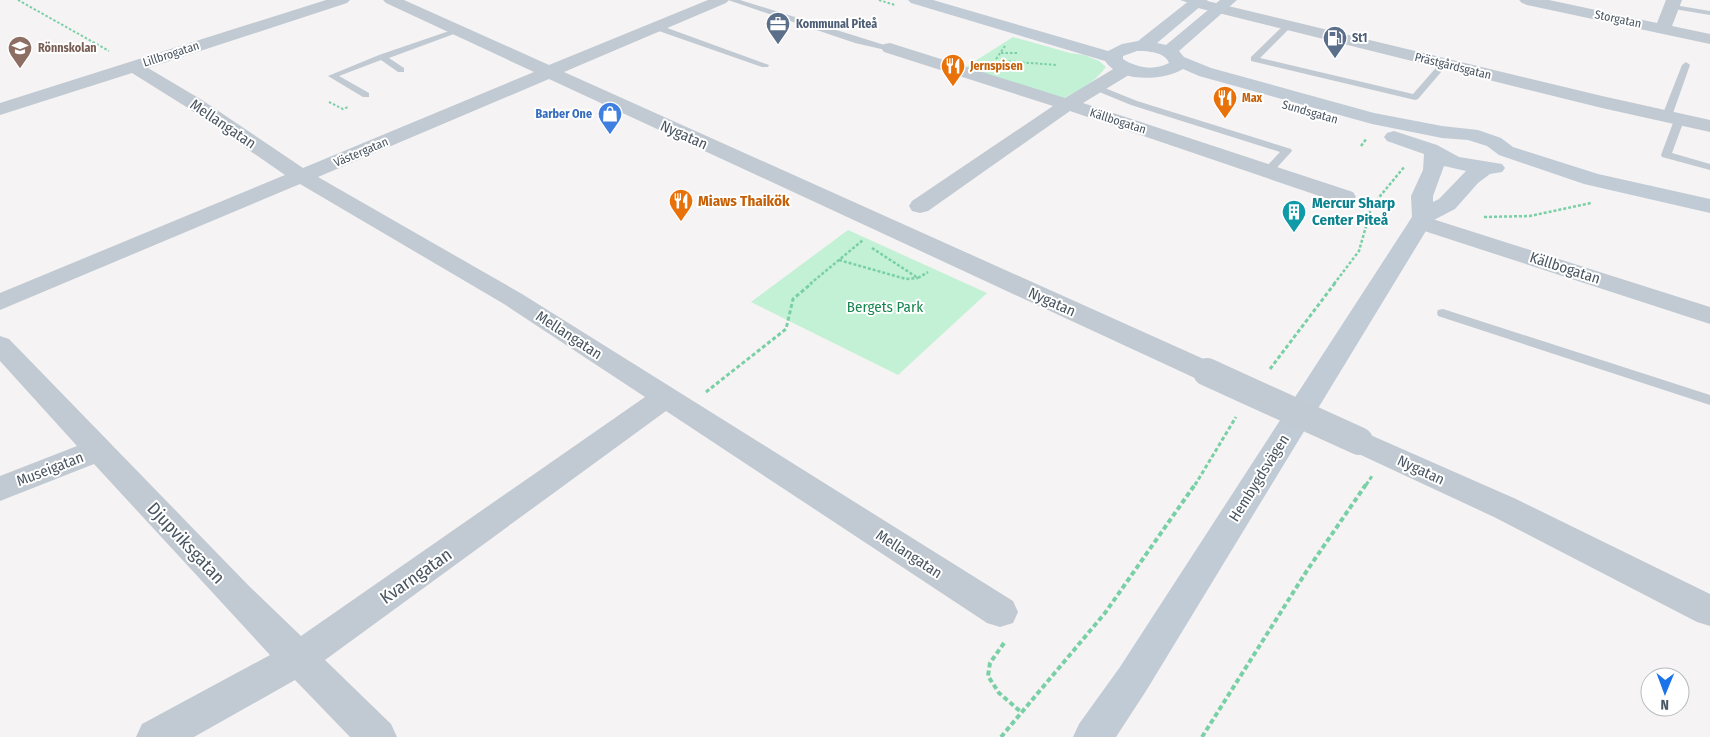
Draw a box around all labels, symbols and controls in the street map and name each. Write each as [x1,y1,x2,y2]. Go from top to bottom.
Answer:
street label: Storgatan [1593,7,1643,31]
office icon: Kommunal Piteå [765,11,791,45]
place label: Kommunal Piteå [796,17,877,31]
fuel station icon: St1 [1322,25,1348,59]
place label: St1 [1352,31,1367,45]
school or university icon: Rönnskolan [7,35,33,69]
street label: Lillbrogatan [141,38,201,70]
place label: Rönnskolan [38,41,97,55]
street label: Prästgårdsgatan [1413,50,1493,82]
restaurant icon: Jernspisen [940,53,966,87]
place label: Jernspisen [969,59,1023,73]
restaurant icon: Max [1212,85,1238,119]
place label: Max [1242,91,1263,105]
street label: Mellangatan [187,95,259,153]
street label: Sundsgatan [1280,97,1340,127]
shop icon: Barber One [597,101,623,135]
street label: Källbogatan [1088,105,1148,137]
place label: Barber One [536,107,592,121]
street label: Nygatan [658,117,710,153]
street label: Västergatan [332,134,390,170]
restaurant icon: Miaws Thaikök [668,188,694,222]
place label: Miaws Thaikök [698,192,790,210]
place label: Mercur Sharp Center Piteå [1312,194,1395,229]
building icon: Mercur Sharp Center Piteå [1281,199,1307,233]
street label: Källbogatan [1528,248,1602,288]
street label: Nygatan [1026,284,1078,320]
park label: Bergets Park [847,298,923,316]
street label: Mellangatan [532,307,606,363]
street label: Hembygdsvägen [1225,431,1293,525]
street label: Museigatan [14,448,86,490]
street label: Nygatan [1395,451,1447,489]
street label: Djupviksgatan [143,498,229,588]
street label: Mellangatan [872,526,946,582]
street label: Kvarngatan [376,543,456,609]
north arrow [1640,667,1690,717]
text: N [1660,696,1669,713]

